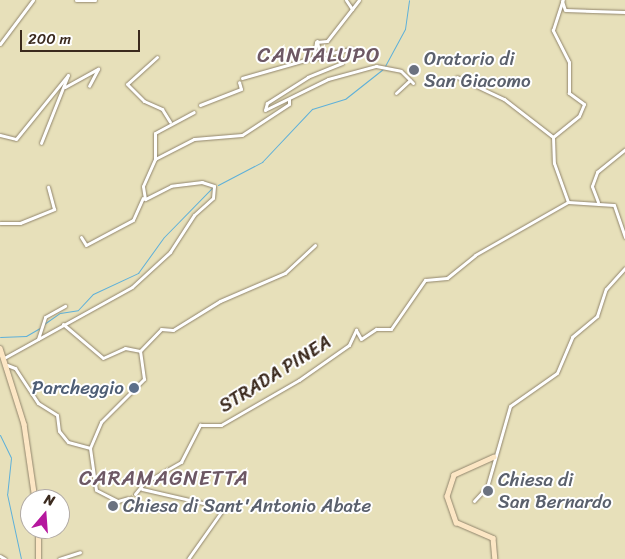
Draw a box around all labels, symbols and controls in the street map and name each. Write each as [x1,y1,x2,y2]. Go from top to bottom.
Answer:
scale bar [22,20,142,52]
text: 200 m [28,26,71,52]
district label: CANTALUPO [257,42,381,68]
place label: Oratorio di San Giacomo [424,48,530,92]
marker: Oratorio di San Giacomo [408,64,420,76]
street label: STRADA PINEA [214,330,336,418]
place label: Parcheggio [32,377,124,399]
marker: Parcheggio [128,382,140,394]
district label: CARAMAGNETTA [78,465,250,491]
place label: Chiesa di San Bernardo [498,469,611,513]
marker: Chiesa di San Bernardo [482,485,494,497]
text: N [41,487,58,514]
north arrow [20,489,70,539]
place label: Chiesa di Sant'Antonio Abate [123,495,371,517]
marker: Chiesa di Sant'Antonio Abate [107,500,119,512]

